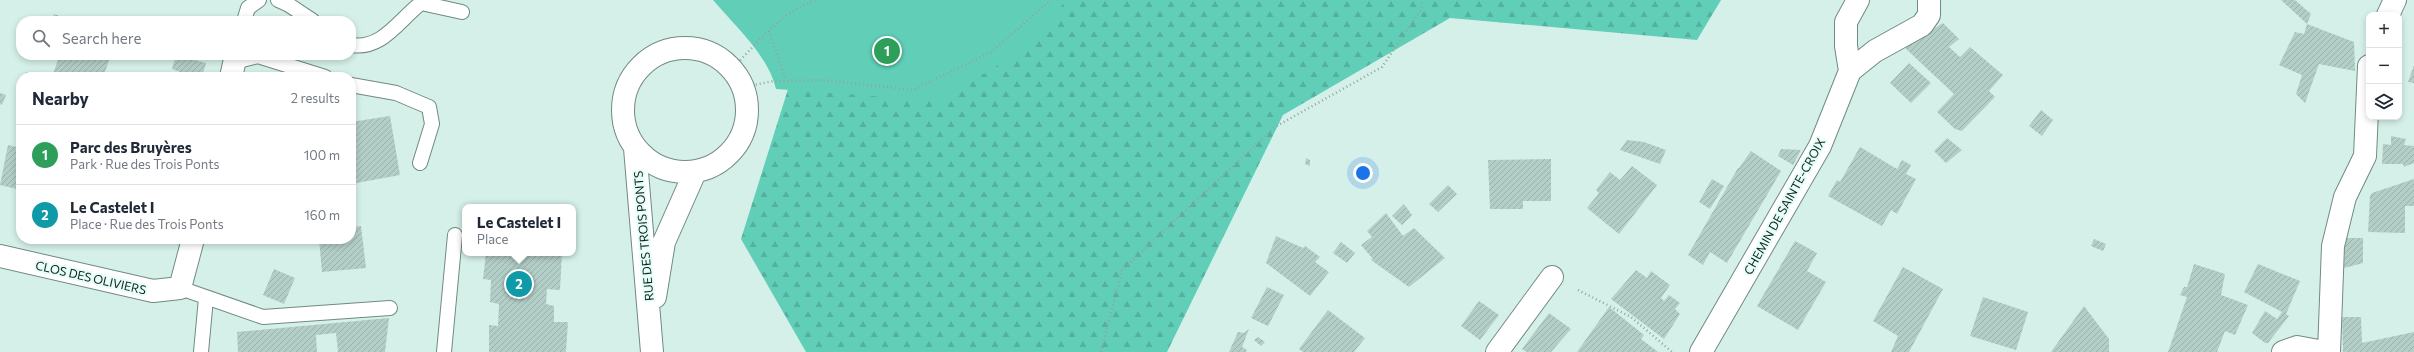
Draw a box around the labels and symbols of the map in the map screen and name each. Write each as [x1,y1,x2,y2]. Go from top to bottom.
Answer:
pin: 1 [874,36,900,66]
street label: CHEMIN DE SAINTE-CROIX [1741,135,1827,277]
your location [1353,163,1373,183]
street label: RUE DES TROIS PONTS [630,170,656,302]
street label: CLOS DES OLIVIERS [34,257,148,297]
pin: 2 [506,269,532,299]

